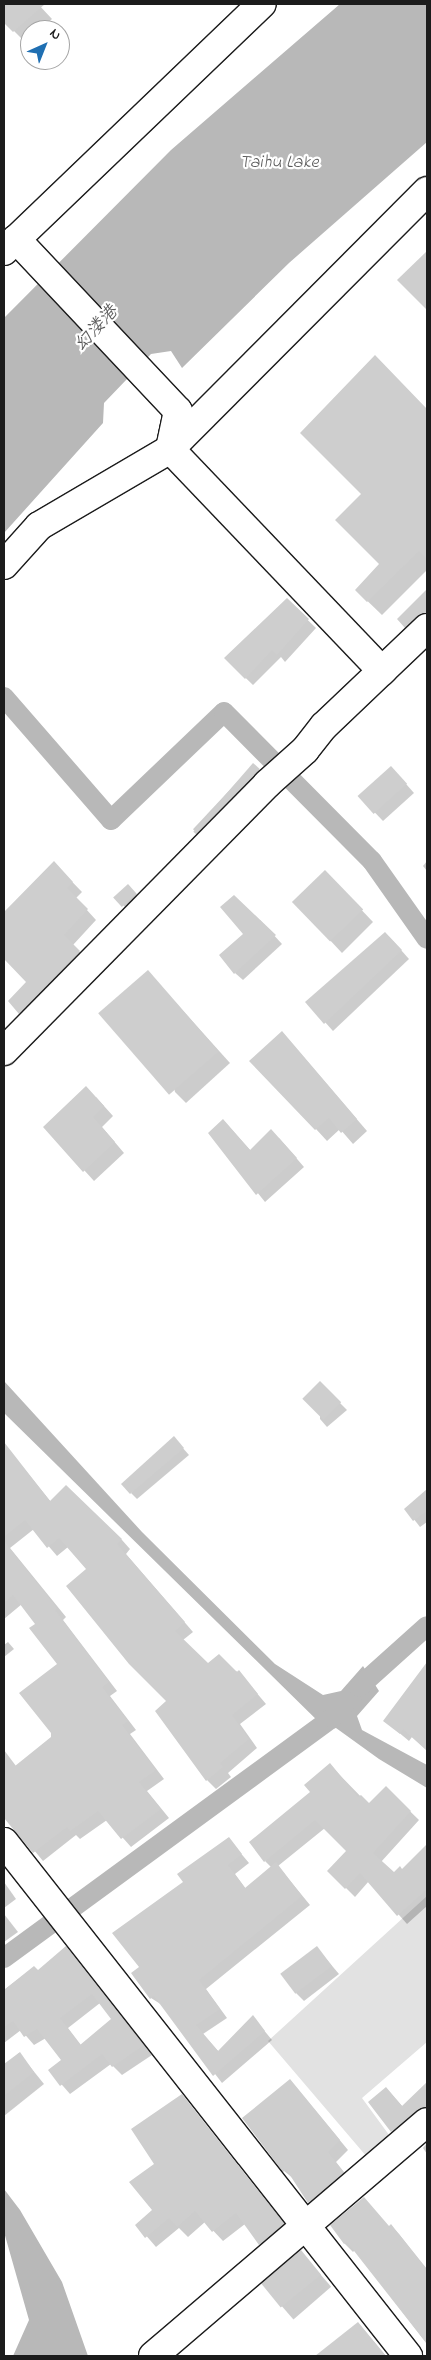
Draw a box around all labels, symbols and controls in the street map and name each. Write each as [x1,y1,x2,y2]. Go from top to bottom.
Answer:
north arrow [20,20,70,70]
text: N [44,24,66,45]
water label: Taihu Lake [240,152,318,174]
water label: 幻溇港 [71,302,123,356]

